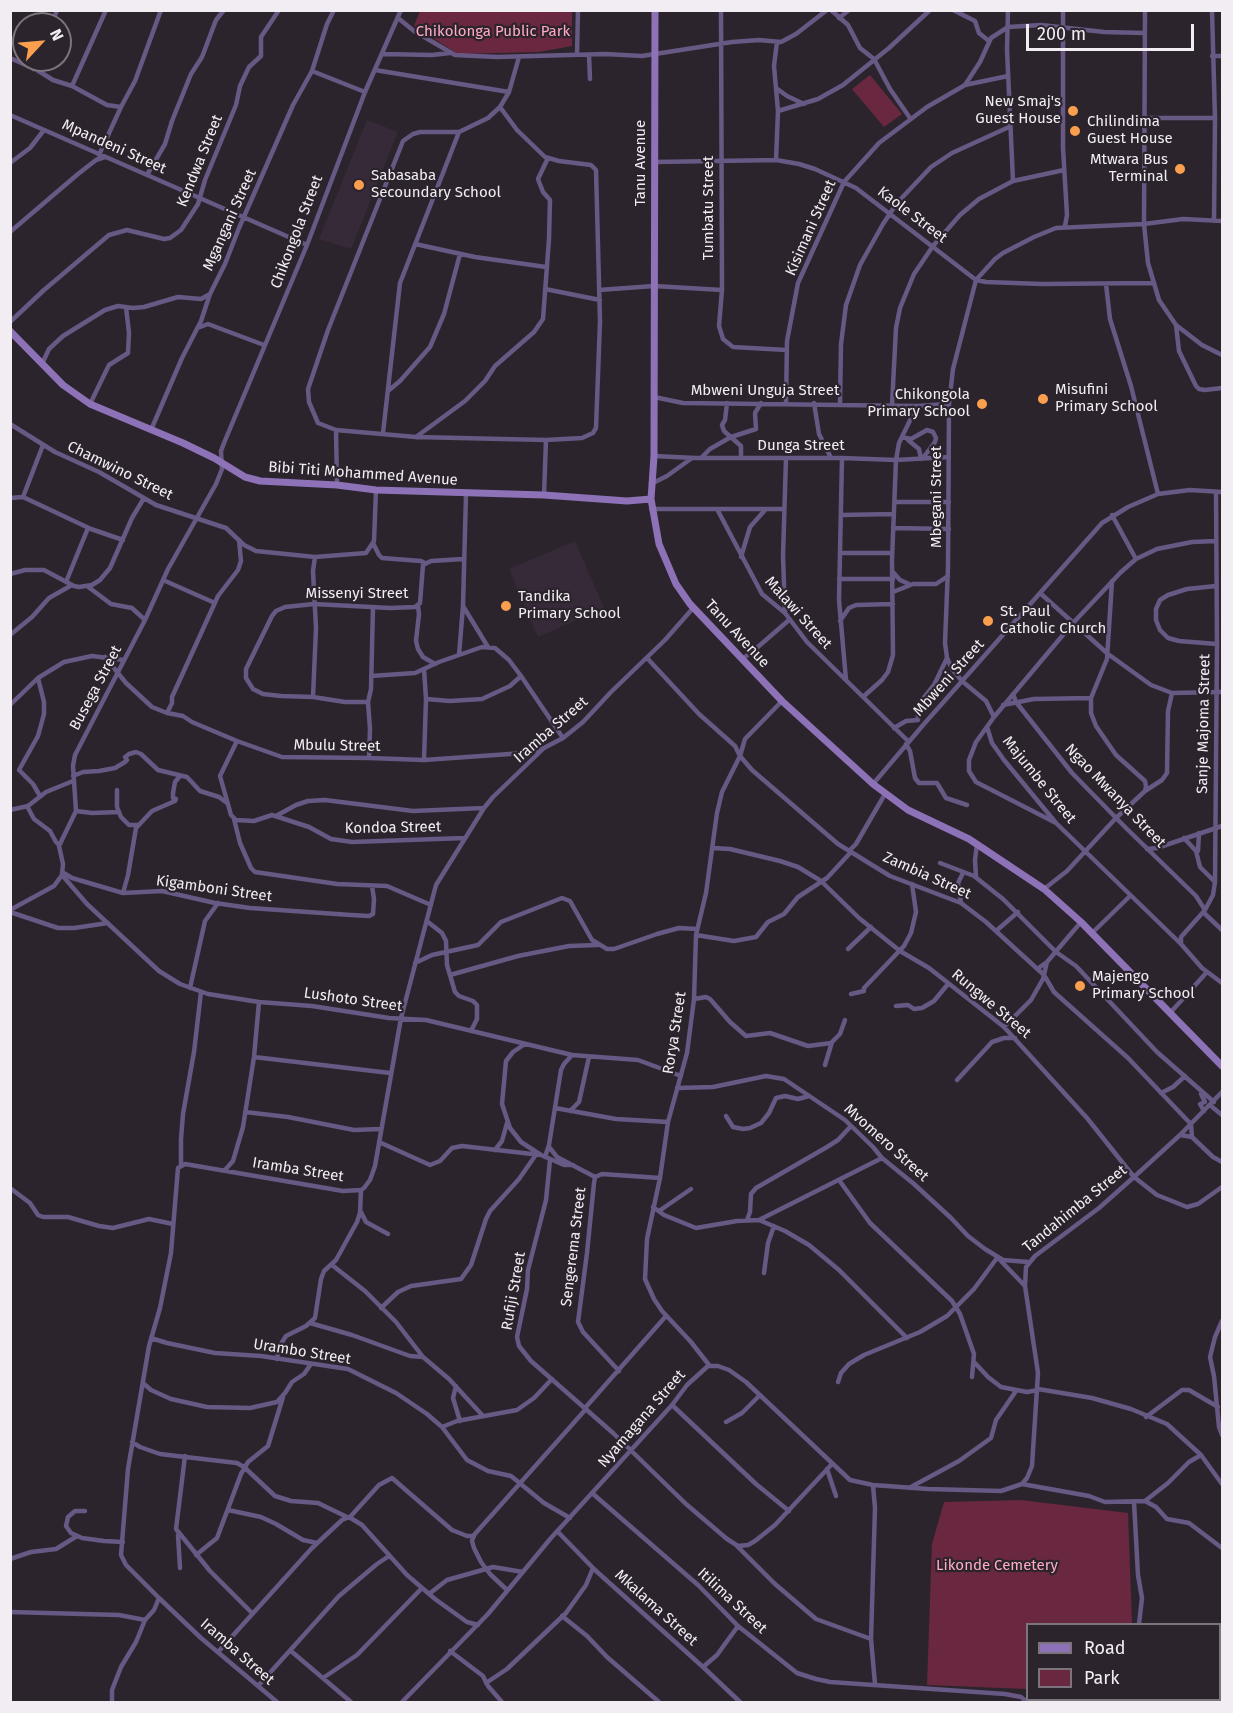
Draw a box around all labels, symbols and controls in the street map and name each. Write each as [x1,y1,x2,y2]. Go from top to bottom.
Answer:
north arrow [12,12,72,72]
scale bar [1029,12,1197,50]
park label: Chikolonga Public Park [416,23,570,41]
text: 200 m [1037,23,1086,45]
text: N [46,26,68,44]
place label: New Smaj's Guest House [975,93,1061,128]
marker: New Smaj's Guest House [1066,104,1080,118]
street label: Kendwa Street [173,112,227,210]
place label: Chilindima Guest House [1087,113,1173,148]
street label: Mpandeni Street [59,116,169,178]
street label: Tanu Avenue [632,120,650,206]
marker: Chilindima Guest House [1068,124,1082,138]
place label: Mtwara Bus Terminal [1090,151,1168,186]
street label: Tumbatu Street [700,156,718,260]
marker: Mtwara Bus Terminal [1173,162,1187,176]
street label: Mgangani Street [200,166,260,274]
place label: Sabasaba Secoundary School [371,167,501,202]
street label: Chikongola Street [267,173,327,291]
street label: Kisimani Street [782,177,840,279]
marker: Sabasaba Secoundary School [352,178,366,192]
street label: Kaole Street [874,183,950,247]
place label: Misufini Primary School [1055,381,1158,416]
street label: Mbweni Unguja Street [691,382,839,400]
place label: Chikongola Primary School [867,386,970,421]
marker: Misufini Primary School [1036,392,1050,406]
marker: Chikongola Primary School [975,397,989,411]
street label: Dunga Street [757,437,845,455]
street label: Chamwino Street [64,438,176,504]
street label: Mbegani Street [928,446,946,548]
street label: Bibi Titi Mohammed Avenue [268,458,458,490]
street label: Malawi Street [761,573,835,653]
street label: Missenyi Street [306,585,408,603]
place label: Tandika Primary School [518,588,621,623]
street label: Tanu Avenue [701,596,773,672]
marker: Tandika Primary School [499,599,513,613]
place label: St. Paul Catholic Church [1000,603,1106,638]
marker: St. Paul Catholic Church [981,614,995,628]
street label: Mbweni Street [910,636,988,720]
street label: Busega Street [66,643,126,733]
street label: Sanje Majoma Street [1194,654,1214,794]
street label: Iramba Street [510,693,592,767]
street label: Majumbe Street [998,733,1080,827]
street label: Mbulu Street [293,736,381,756]
street label: Ngao Mwanya Street [1061,740,1169,852]
street label: Kondoa Street [345,818,441,838]
street label: Zambia Street [880,849,974,903]
street label: Kigamboni Street [155,872,273,906]
street label: Rungwe Street [948,966,1034,1042]
place label: Majengo Primary School [1092,968,1195,1003]
marker: Majengo Primary School [1073,979,1087,993]
street label: Lushoto Street [303,984,403,1016]
street label: Rorya Street [660,990,690,1076]
street label: Mvomero Street [840,1100,932,1186]
street label: Iramba Street [251,1154,345,1186]
street label: Tandahimba Street [1019,1162,1131,1256]
street label: Sengerema Street [558,1186,590,1308]
street label: Rufiji Street [498,1250,530,1332]
street label: Urambo Street [252,1335,352,1369]
street label: Nyamagana Street [595,1366,689,1472]
park label: Likonde Cemetery [936,1557,1058,1575]
street label: Itilima Street [694,1564,770,1638]
street label: Mkalama Street [611,1566,701,1650]
street label: Iramba Street [196,1615,278,1689]
legend [1026,1623,1221,1701]
text: Road [1084,1637,1126,1659]
text: Park [1084,1667,1119,1689]

